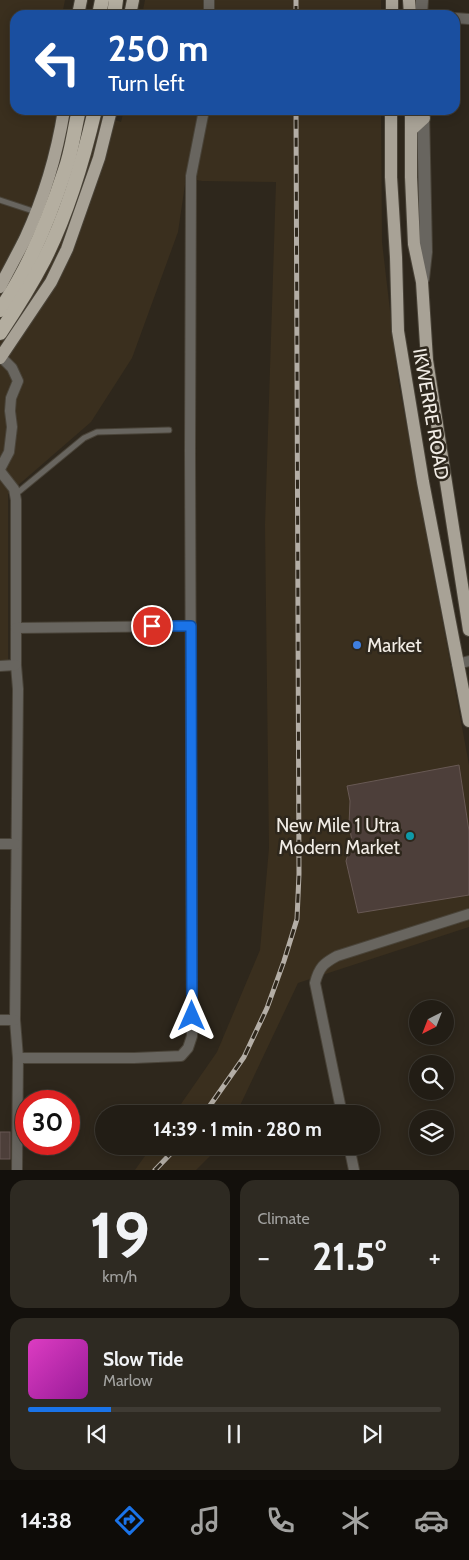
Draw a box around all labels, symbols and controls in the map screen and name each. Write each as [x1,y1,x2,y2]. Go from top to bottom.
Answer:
text: 250 m [108,27,208,70]
icon: left [25,30,90,95]
text: Turn left [108,70,185,97]
street label: IKWERRE ROAD [408,346,454,482]
pin [131,605,173,647]
icon: arrive [138,612,166,640]
place label: Market [367,634,422,657]
marker: Market [351,639,363,651]
place label: New Mile 1 Utra Modern Market [276,814,401,859]
marker: New Mile 1 Utra Modern Market [404,830,416,842]
position arrow [165,989,217,1041]
north arrow [409,1000,454,1045]
map controls [409,1000,454,1155]
button: search [409,1055,454,1100]
speed limit sign: 30 [15,1090,80,1155]
button: layers [409,1110,454,1155]
text: 14:39 · 1 min · 280 m [153,1118,322,1141]
text: 19 [89,1195,150,1274]
text: Climate [258,1209,310,1228]
text: 21.5° [312,1233,386,1280]
text: − [258,1240,270,1274]
text: + [429,1240,441,1274]
text: km/h [102,1267,137,1286]
text: Slow Tide [103,1348,183,1371]
text: Marlow [103,1371,153,1390]
icon: previous [83,1420,111,1448]
icon: pause [220,1420,248,1448]
icon: next [358,1420,386,1448]
icon: directions [112,1503,147,1538]
icon: music [188,1503,223,1538]
icon: phone [263,1503,298,1538]
icon: climate [338,1503,373,1538]
icon: car [414,1503,449,1538]
text: 14:38 [20,1507,72,1534]

